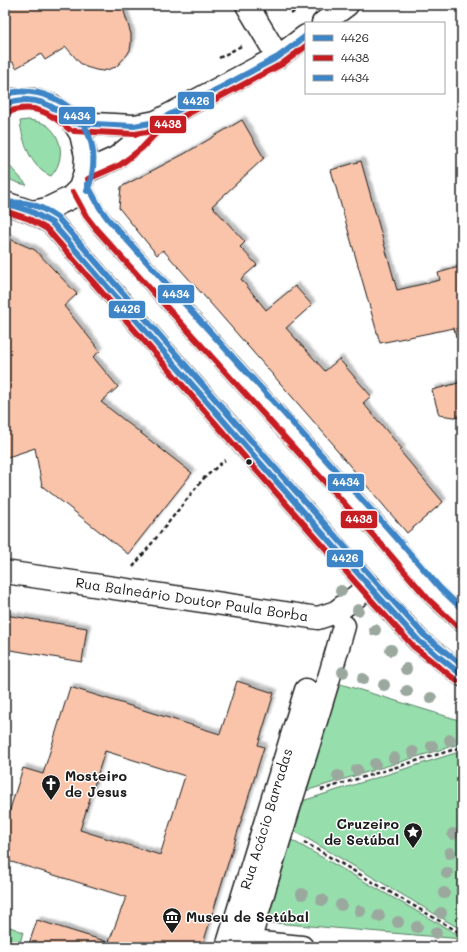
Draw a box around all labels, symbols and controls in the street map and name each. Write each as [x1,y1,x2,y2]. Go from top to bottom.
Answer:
legend [305,22,445,94]
text: 4426 [341,29,369,45]
text: 4438 [341,49,369,65]
text: 4434 [341,69,369,85]
line badge: 4426 [177,91,215,110]
text: 4426 [183,93,210,108]
line badge: 4434 [58,106,96,125]
text: 4434 [63,108,91,123]
line badge: 4438 [149,115,187,134]
text: 4438 [154,116,182,131]
line badge: 4434 [157,284,195,304]
text: 4434 [162,286,190,301]
line badge: 4426 [108,300,146,319]
text: 4426 [114,301,141,316]
unlabelled marker [244,457,254,467]
line badge: 4434 [327,473,365,492]
text: 4434 [332,474,360,489]
line badge: 4438 [340,510,378,529]
text: 4438 [345,511,373,526]
line badge: 4426 [326,549,364,568]
text: 4426 [332,550,359,565]
street label: Rua Balneário Doutor Paula Borba [74,572,310,625]
street label: Rua Acácio Barradas [235,746,297,892]
place label: Mosteiro de Jesus [65,766,127,801]
church icon: Mosteiro de Jesus [40,773,62,801]
place label: Cruzeiro de Setúbal [324,814,399,849]
place icon: Cruzeiro de Setúbal [402,821,424,849]
museum icon: Museu de Setúbal [161,906,183,934]
place label: Museu de Setúbal [186,907,309,926]

